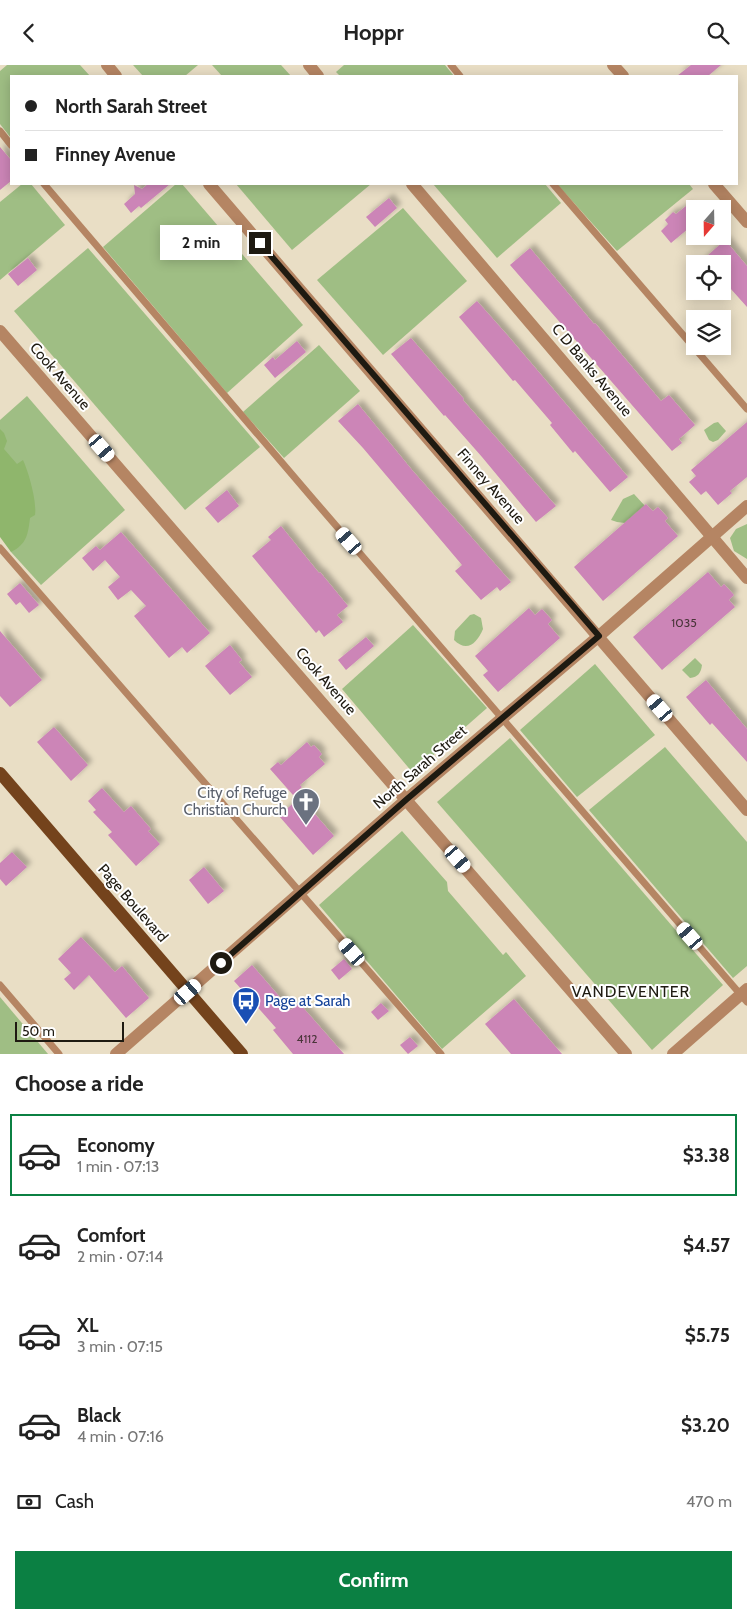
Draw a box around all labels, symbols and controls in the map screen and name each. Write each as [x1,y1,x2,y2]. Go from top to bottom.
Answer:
icon: back [15,19,43,47]
text: Hoppr [343,19,404,46]
icon: search [704,19,732,47]
text: North Sarah Street [55,95,207,118]
text: Finney Avenue [55,143,175,166]
north arrow [686,200,731,245]
map controls [686,200,731,355]
callout: 2 min [160,225,242,261]
route end [249,232,271,254]
text: 2 min [182,233,220,252]
button: locate [686,255,731,300]
button: layers [686,310,731,355]
street label: C D Banks Avenue [548,320,636,420]
street label: Cook Avenue [26,339,94,414]
car [86,432,117,464]
street label: Finney Avenue [453,445,529,528]
car [333,525,364,557]
house number: 1035 [671,615,697,630]
street label: Cook Avenue [292,644,360,719]
car [644,692,675,724]
street label: North Sarah Street [370,722,470,812]
place label: City of Refuge Christian Church [184,784,287,819]
church icon: City of Refuge Christian Church [291,787,321,826]
car [442,843,473,875]
street label: Page Boulevard [94,860,172,946]
car [674,920,705,952]
car [336,936,367,968]
route start [210,952,232,974]
car [171,976,204,1008]
district label: VANDEVENTER [572,982,690,1001]
bus stop icon: Page at Sarah [231,986,261,1025]
place label: Page at Sarah [265,992,351,1010]
scale bar [15,1019,124,1042]
text: 50 m [22,1022,55,1040]
house number: 4112 [296,1031,318,1046]
text: Choose a ride [15,1070,144,1097]
icon: car [17,1133,62,1178]
text: Economy [77,1134,155,1157]
text: $3.38 [683,1144,730,1167]
text: 1 min · 07:13 [77,1157,159,1176]
icon: car [17,1223,62,1268]
text: Comfort [77,1224,146,1247]
text: $4.57 [683,1234,730,1257]
text: 2 min · 07:14 [77,1247,163,1266]
icon: car [17,1313,62,1358]
text: XL [77,1314,98,1337]
text: $5.75 [685,1324,730,1347]
text: 3 min · 07:15 [77,1337,163,1356]
icon: car [17,1403,62,1448]
text: Black [77,1404,121,1427]
text: $3.20 [681,1414,730,1437]
text: 4 min · 07:16 [77,1427,164,1446]
icon: cash [15,1488,43,1516]
text: Cash [55,1490,94,1513]
text: 470 m [686,1492,732,1511]
button: Confirm [15,1551,732,1609]

